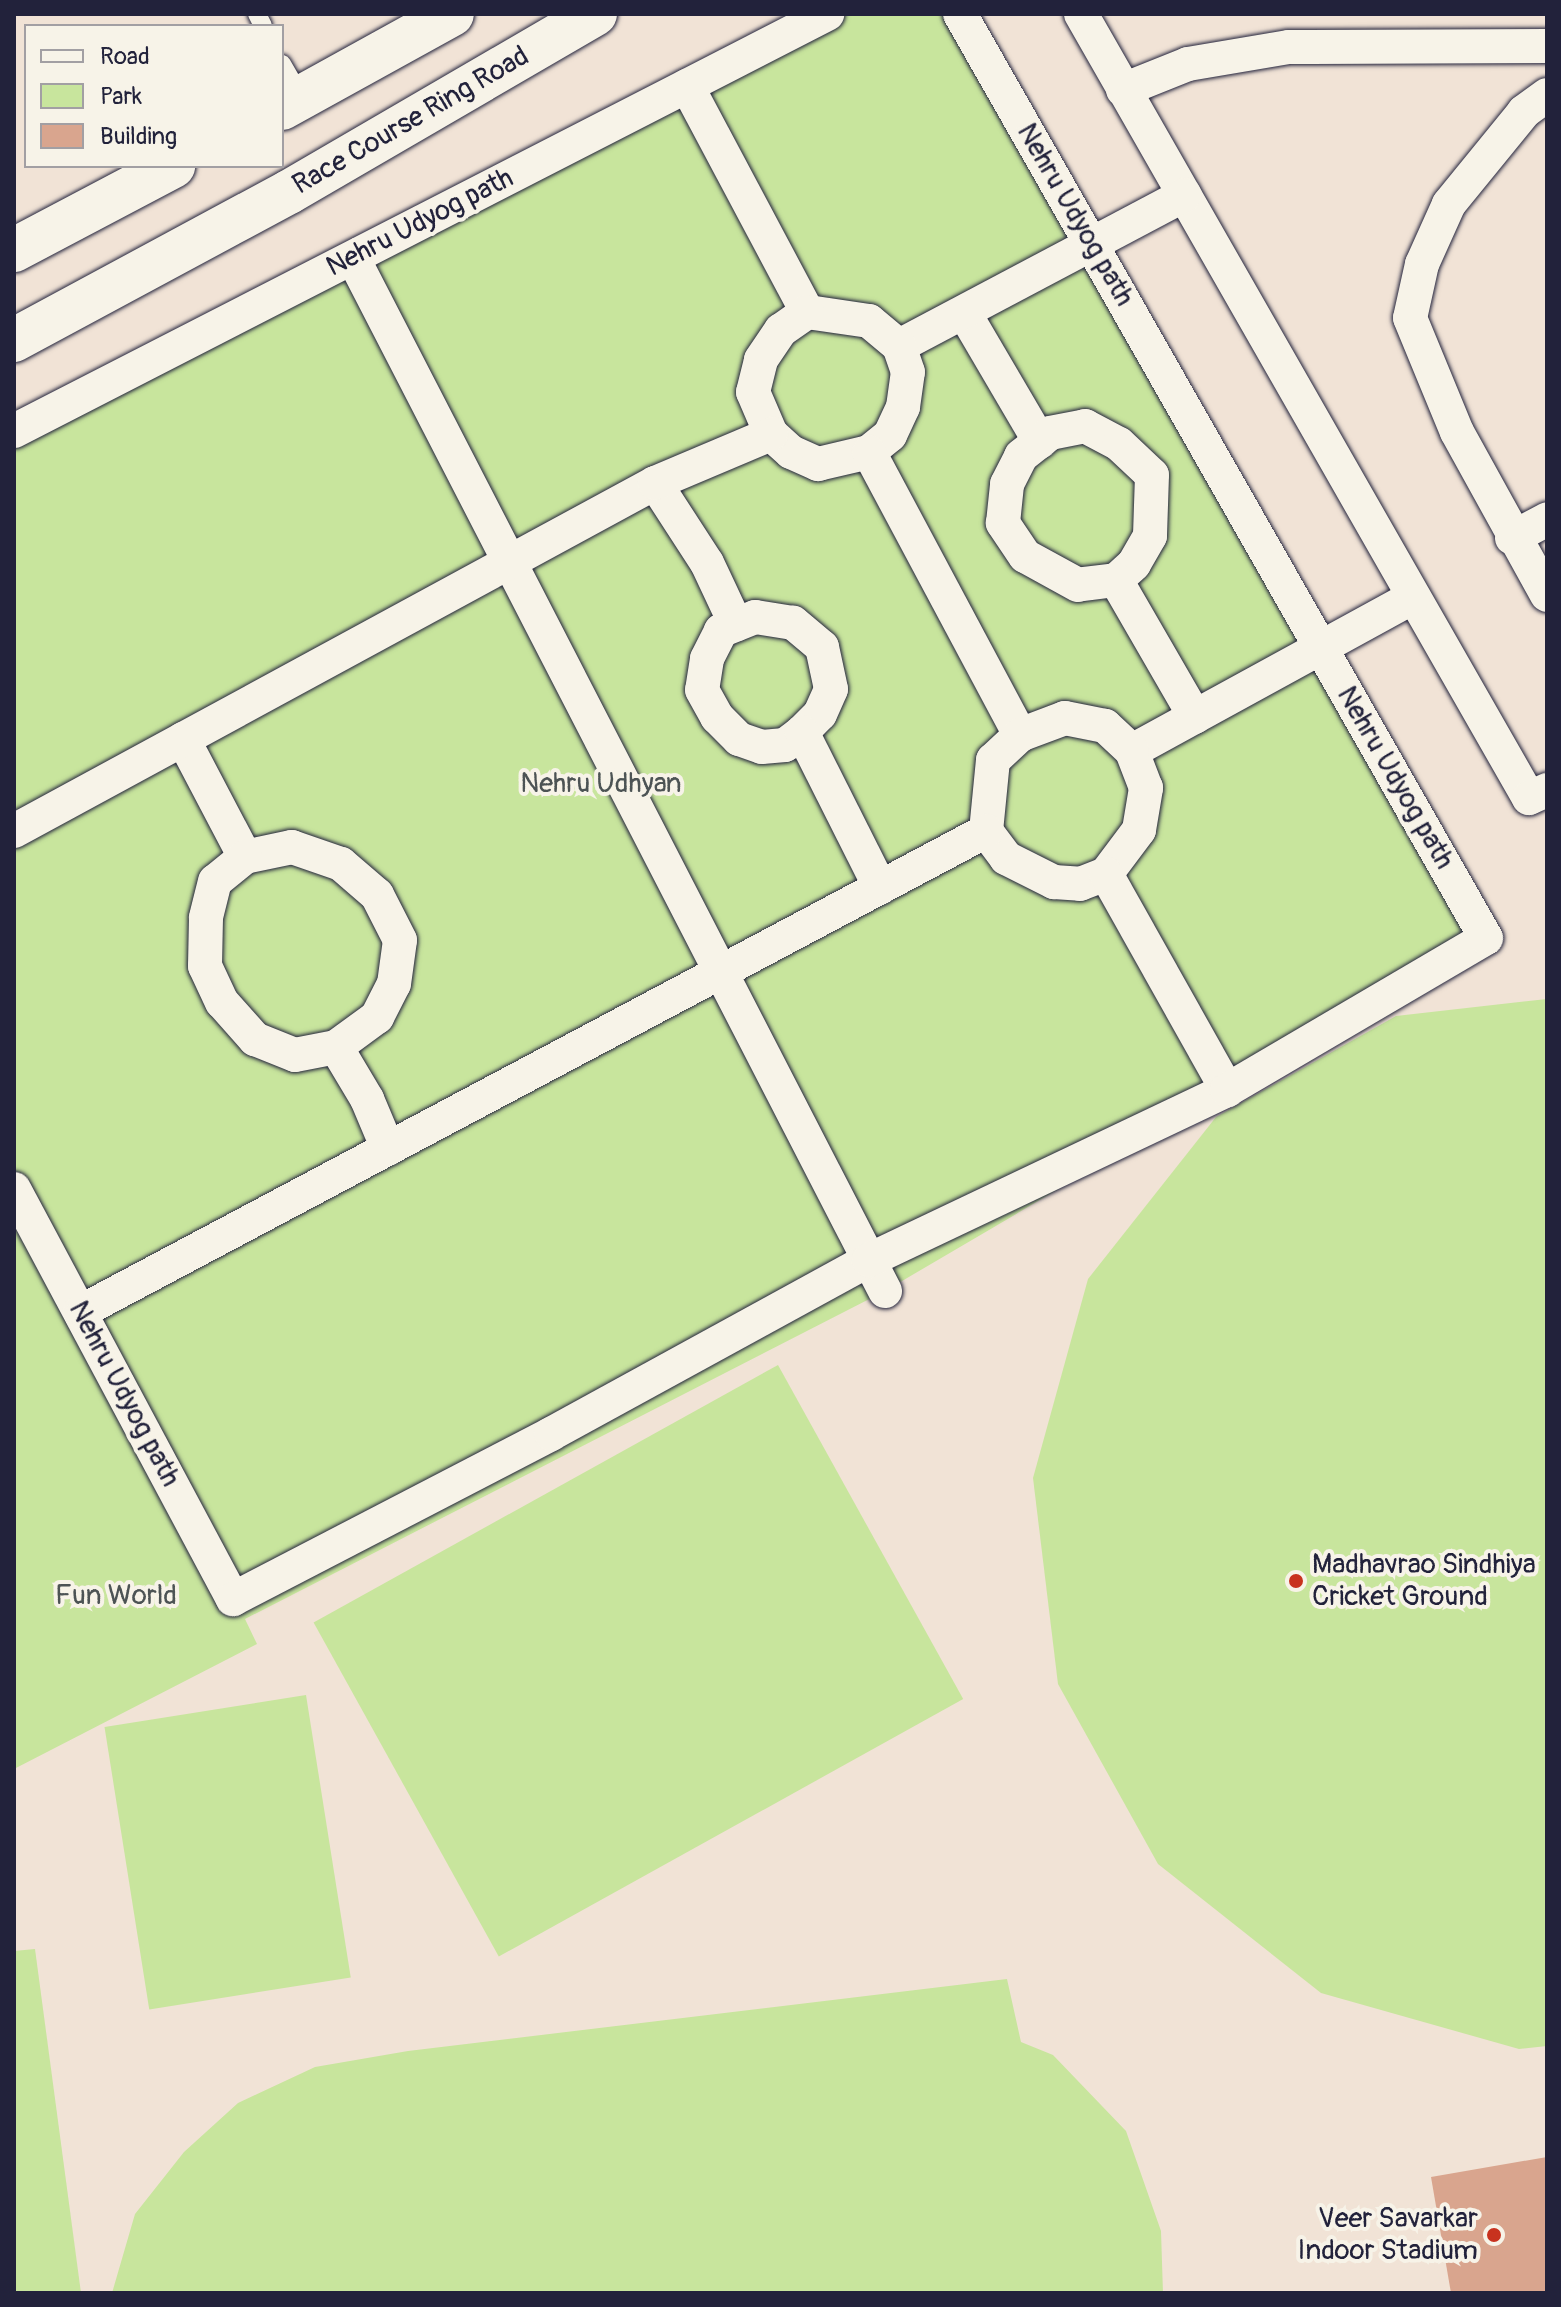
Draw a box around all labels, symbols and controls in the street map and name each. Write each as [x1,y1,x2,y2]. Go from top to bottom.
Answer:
legend [24,24,284,168]
street label: Race Course Ring Road [287,40,535,202]
text: Road [100,42,150,71]
text: Park [100,82,142,111]
street label: Nehru Udyog path [1009,118,1141,312]
text: Building [100,122,177,151]
street label: Nehru Udyog path [321,161,519,285]
street label: Nehru Udyog path [1329,681,1461,875]
park label: Nehru Udhyan [520,767,682,801]
street label: Nehru Udyog path [61,1296,187,1492]
place label: Madhavrao Sindhiya Cricket Ground [1312,1548,1536,1614]
marker: Madhavrao Sindhiya Cricket Ground [1287,1572,1305,1590]
park label: Fun World [55,1579,177,1613]
place label: Veer Savarkar Indoor Stadium [1298,2202,1478,2268]
marker: Veer Savarkar Indoor Stadium [1485,2226,1503,2244]

